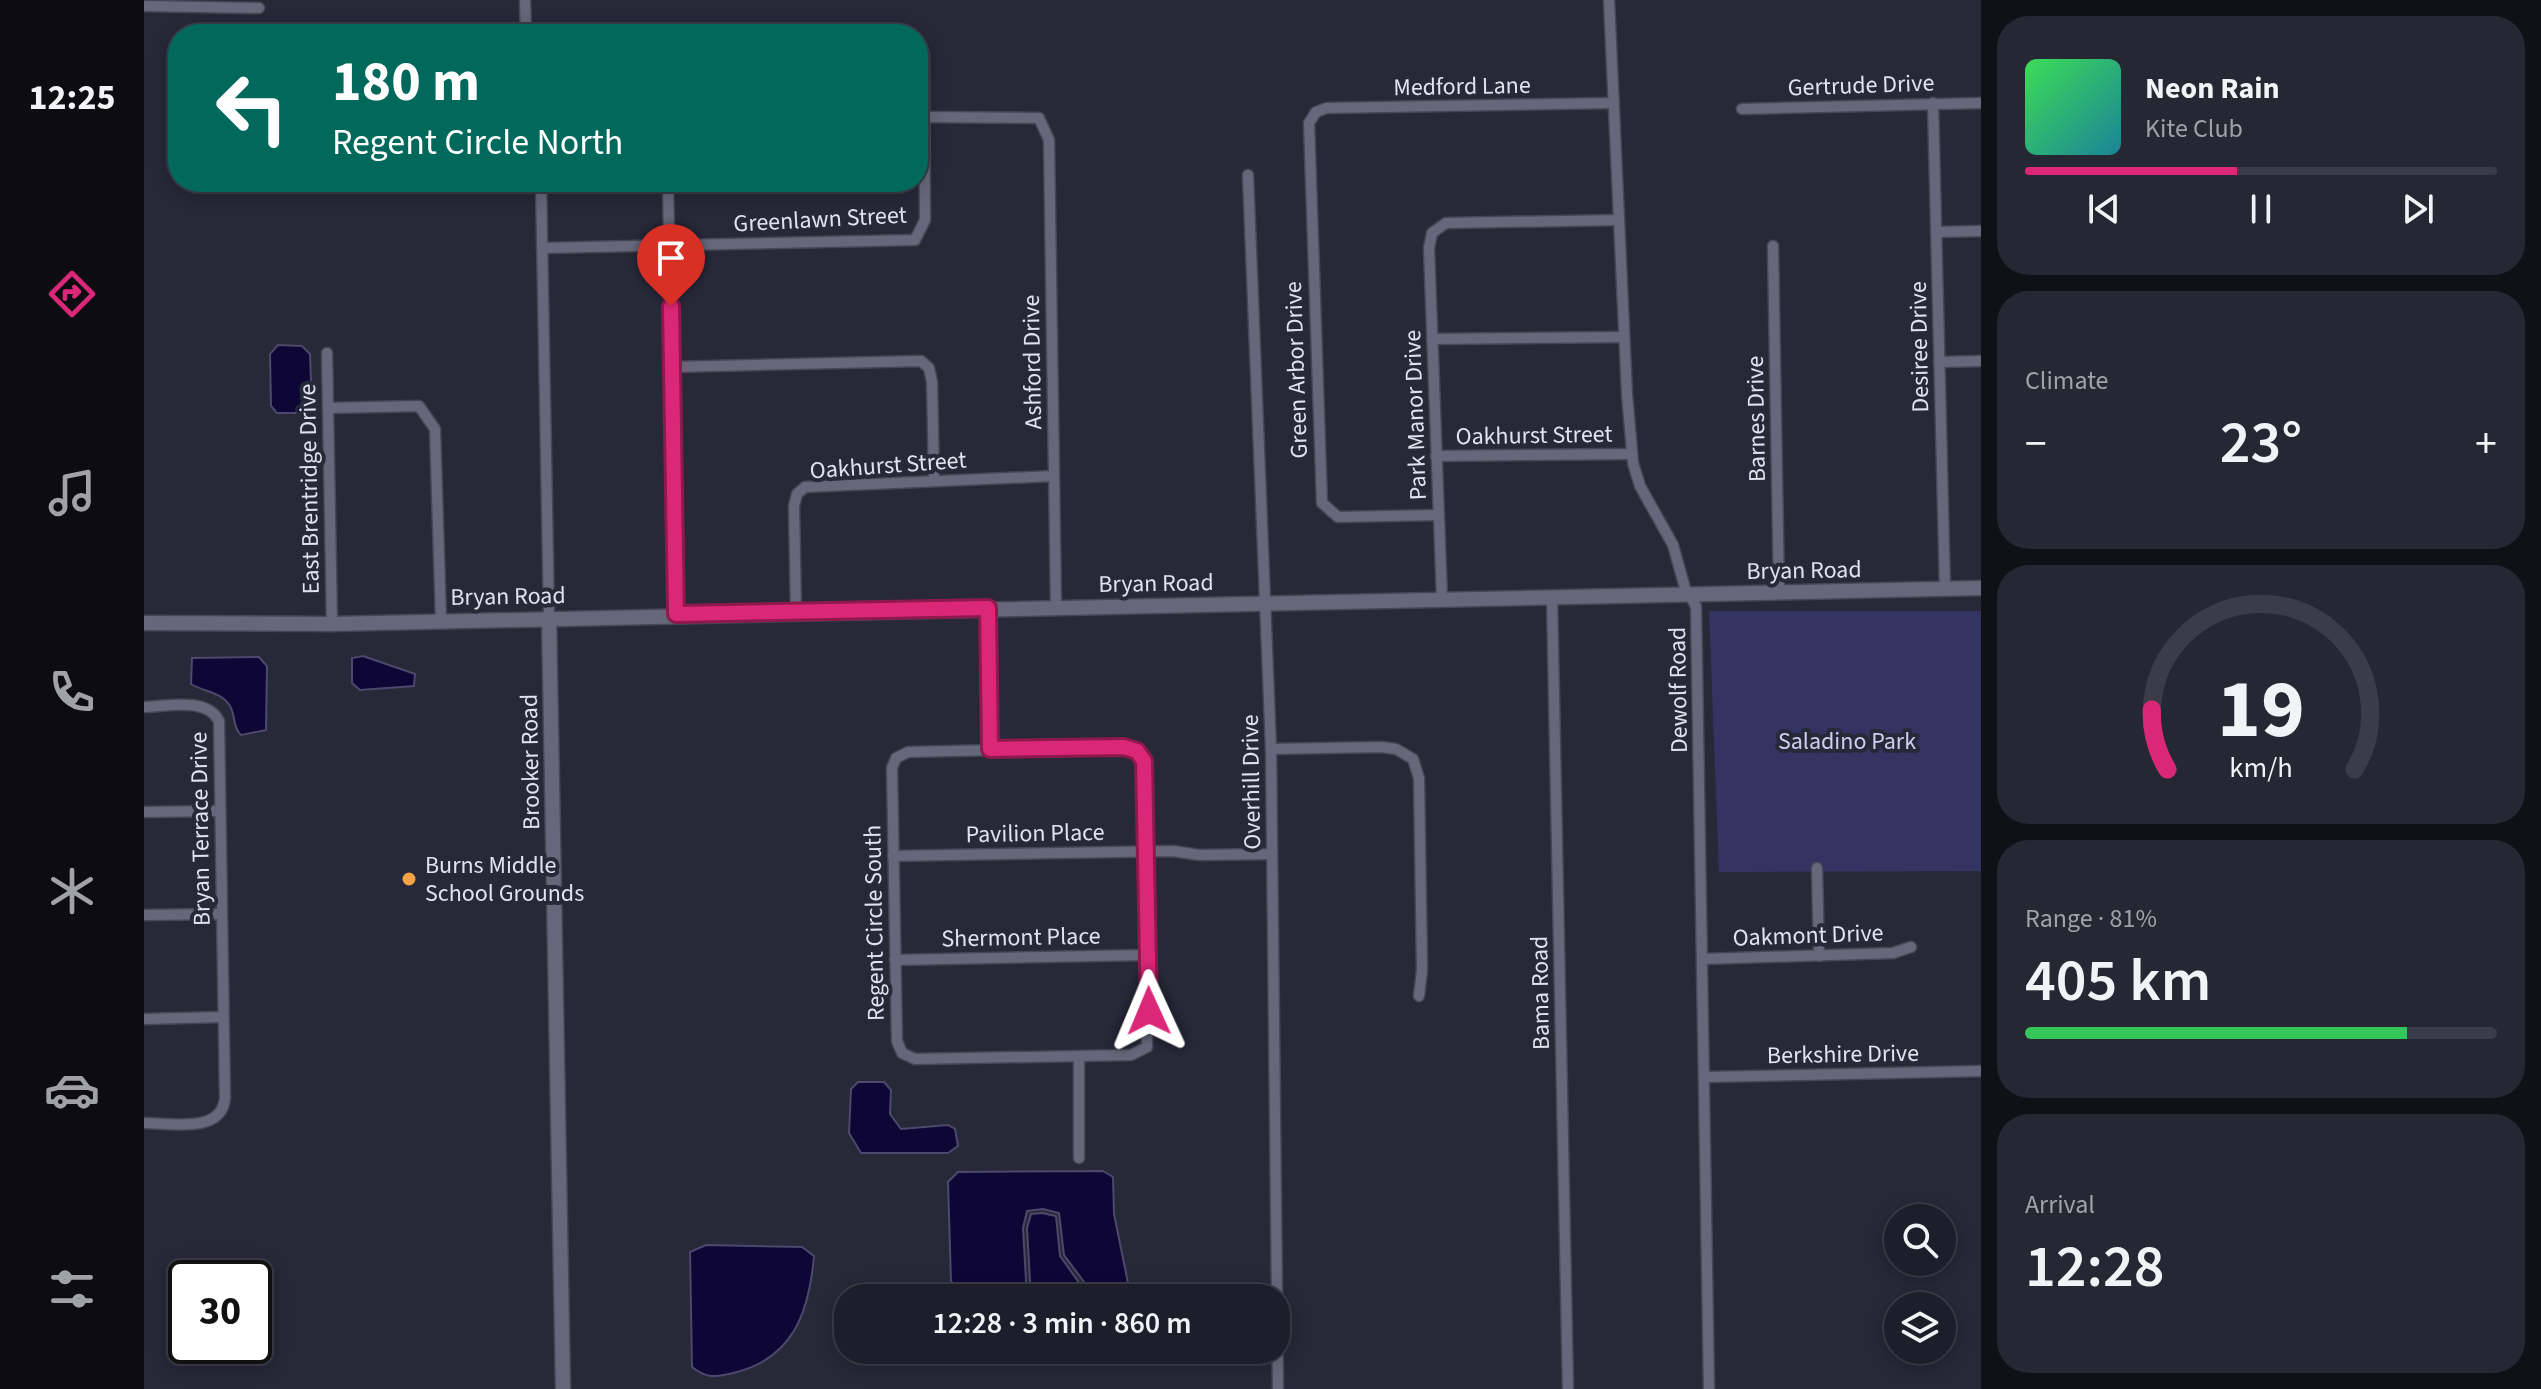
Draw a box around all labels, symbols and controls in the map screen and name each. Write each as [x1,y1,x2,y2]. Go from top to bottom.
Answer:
text: 180 m [332,43,480,122]
icon: left [200,56,304,160]
street label: Gertrude Drive [1787,65,1935,106]
text: Neon Rain [2145,67,2280,110]
street label: Medford Lane [1393,68,1531,105]
text: 12:25 [29,72,115,123]
text: Kite Club [2145,110,2243,147]
text: Regent Circle North [332,117,623,168]
icon: previous [2082,187,2126,231]
icon: pause [2239,187,2283,231]
icon: next [2396,187,2440,231]
street label: Greenlawn Street [733,197,908,242]
pin [637,224,705,306]
icon: arrive [649,236,693,280]
icon: directions [44,266,100,322]
street label: Green Arbor Drive [1276,281,1317,459]
street label: Desiree Drive [1901,281,1938,413]
street label: Ashford Drive [1014,294,1051,430]
street label: Park Manor Drive [1395,329,1436,501]
street label: Barnes Drive [1738,355,1775,483]
text: Climate [2025,362,2109,399]
street label: East Brentridge Drive [290,383,329,595]
text: 23° [2220,401,2302,486]
text: − [2025,413,2047,476]
text: + [2475,413,2497,476]
street label: Oakhurst Street [1455,417,1613,454]
street label: Oakhurst Street [809,443,968,488]
icon: music [44,465,100,521]
street label: Bryan Road [1746,552,1862,589]
street label: Bryan Road [1098,565,1214,602]
street label: Bryan Road [450,578,566,615]
street label: Dewolf Road [1660,626,1697,753]
text: 19 [2217,651,2305,769]
icon: phone [44,664,100,720]
street label: Brooker Road [512,694,549,830]
street label: Overhill Drive [1233,714,1270,850]
park label: Saladino Park [1778,724,1916,759]
street label: Bryan Terrace Drive [181,732,220,926]
text: km/h [2229,749,2293,789]
street label: Pavilion Place [965,815,1105,852]
street label: Regent Circle South [855,825,894,1021]
place label: Burns Middle School Grounds [425,848,584,911]
icon: climate [44,863,100,919]
marker: Burns Middle School Grounds [400,870,418,888]
text: Range · 81% [2025,900,2157,937]
street label: Oakmont Drive [1732,915,1884,956]
street label: Shermont Place [941,919,1101,956]
street label: Bama Road [1522,935,1559,1051]
text: 405 km [2025,939,2211,1024]
position arrow [1107,969,1191,1053]
street label: Berkshire Drive [1767,1036,1919,1073]
icon: car [44,1062,100,1118]
text: Arrival [2025,1186,2095,1223]
map controls [1884,1204,1956,1364]
button: search [1884,1204,1956,1276]
text: 12:28 [2025,1225,2165,1310]
speed limit sign: 30 [168,1260,272,1364]
icon: filters [44,1261,100,1317]
button: layers [1884,1292,1956,1364]
text: 12:28 · 3 min · 860 m [932,1302,1192,1345]

